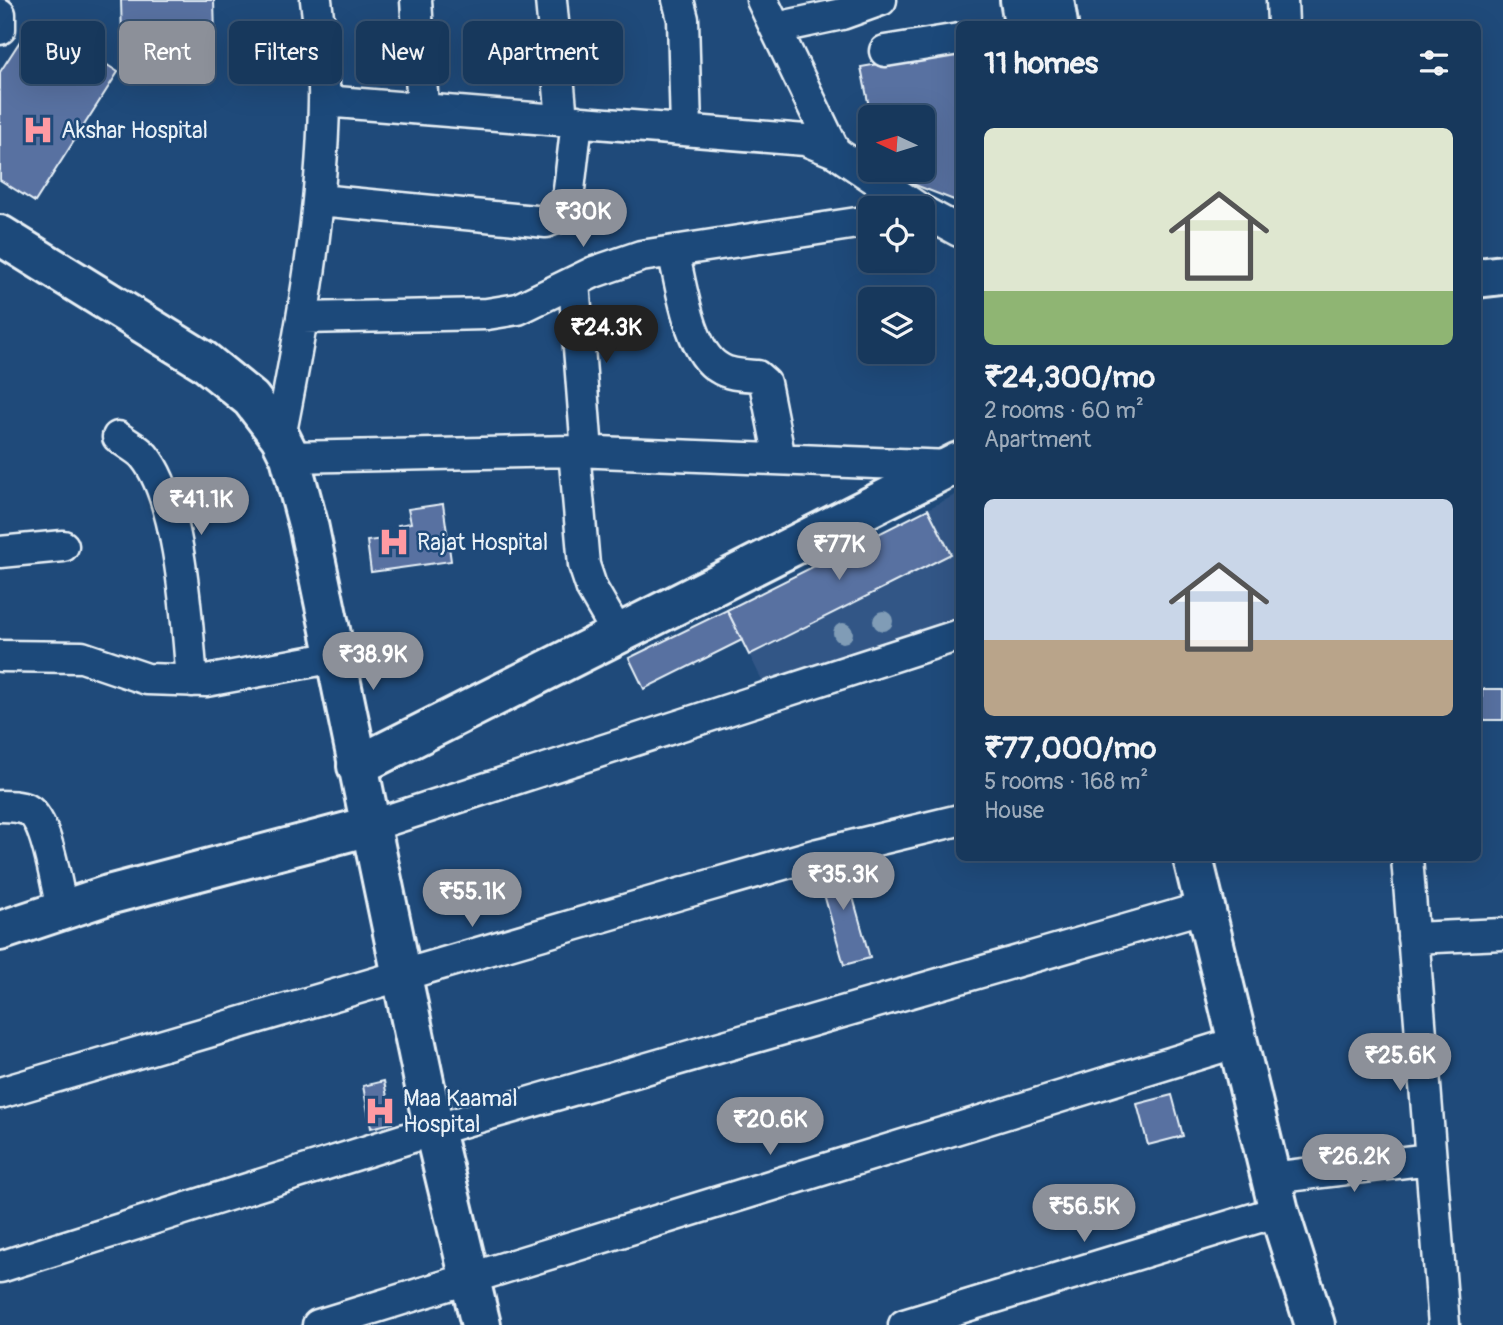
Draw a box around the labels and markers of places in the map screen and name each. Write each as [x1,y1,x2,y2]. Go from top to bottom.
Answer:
hospital icon: Akshar Hospital [21,113,55,147]
place label: Akshar Hospital [61,116,208,145]
pin: ₹30K [542,190,624,249]
pin: ₹24.3K [549,306,663,365]
pin: ₹41.1K [144,477,258,537]
pin: ₹77K [798,522,880,582]
hospital icon: Rajat Hospital [377,525,411,559]
place label: Rajat Hospital [417,528,548,557]
pin: ₹38.9K [316,632,430,692]
pin: ₹35.3K [786,852,900,912]
pin: ₹55.1K [415,870,529,929]
pin: ₹25.6K [1343,1034,1457,1093]
place label: Maa Kaamal Hospital [403,1084,518,1139]
hospital icon: Maa Kaamal Hospital [363,1094,397,1128]
pin: ₹20.6K [713,1098,827,1157]
pin: ₹26.2K [1297,1134,1411,1194]
pin: ₹56.5K [1027,1184,1141,1244]

